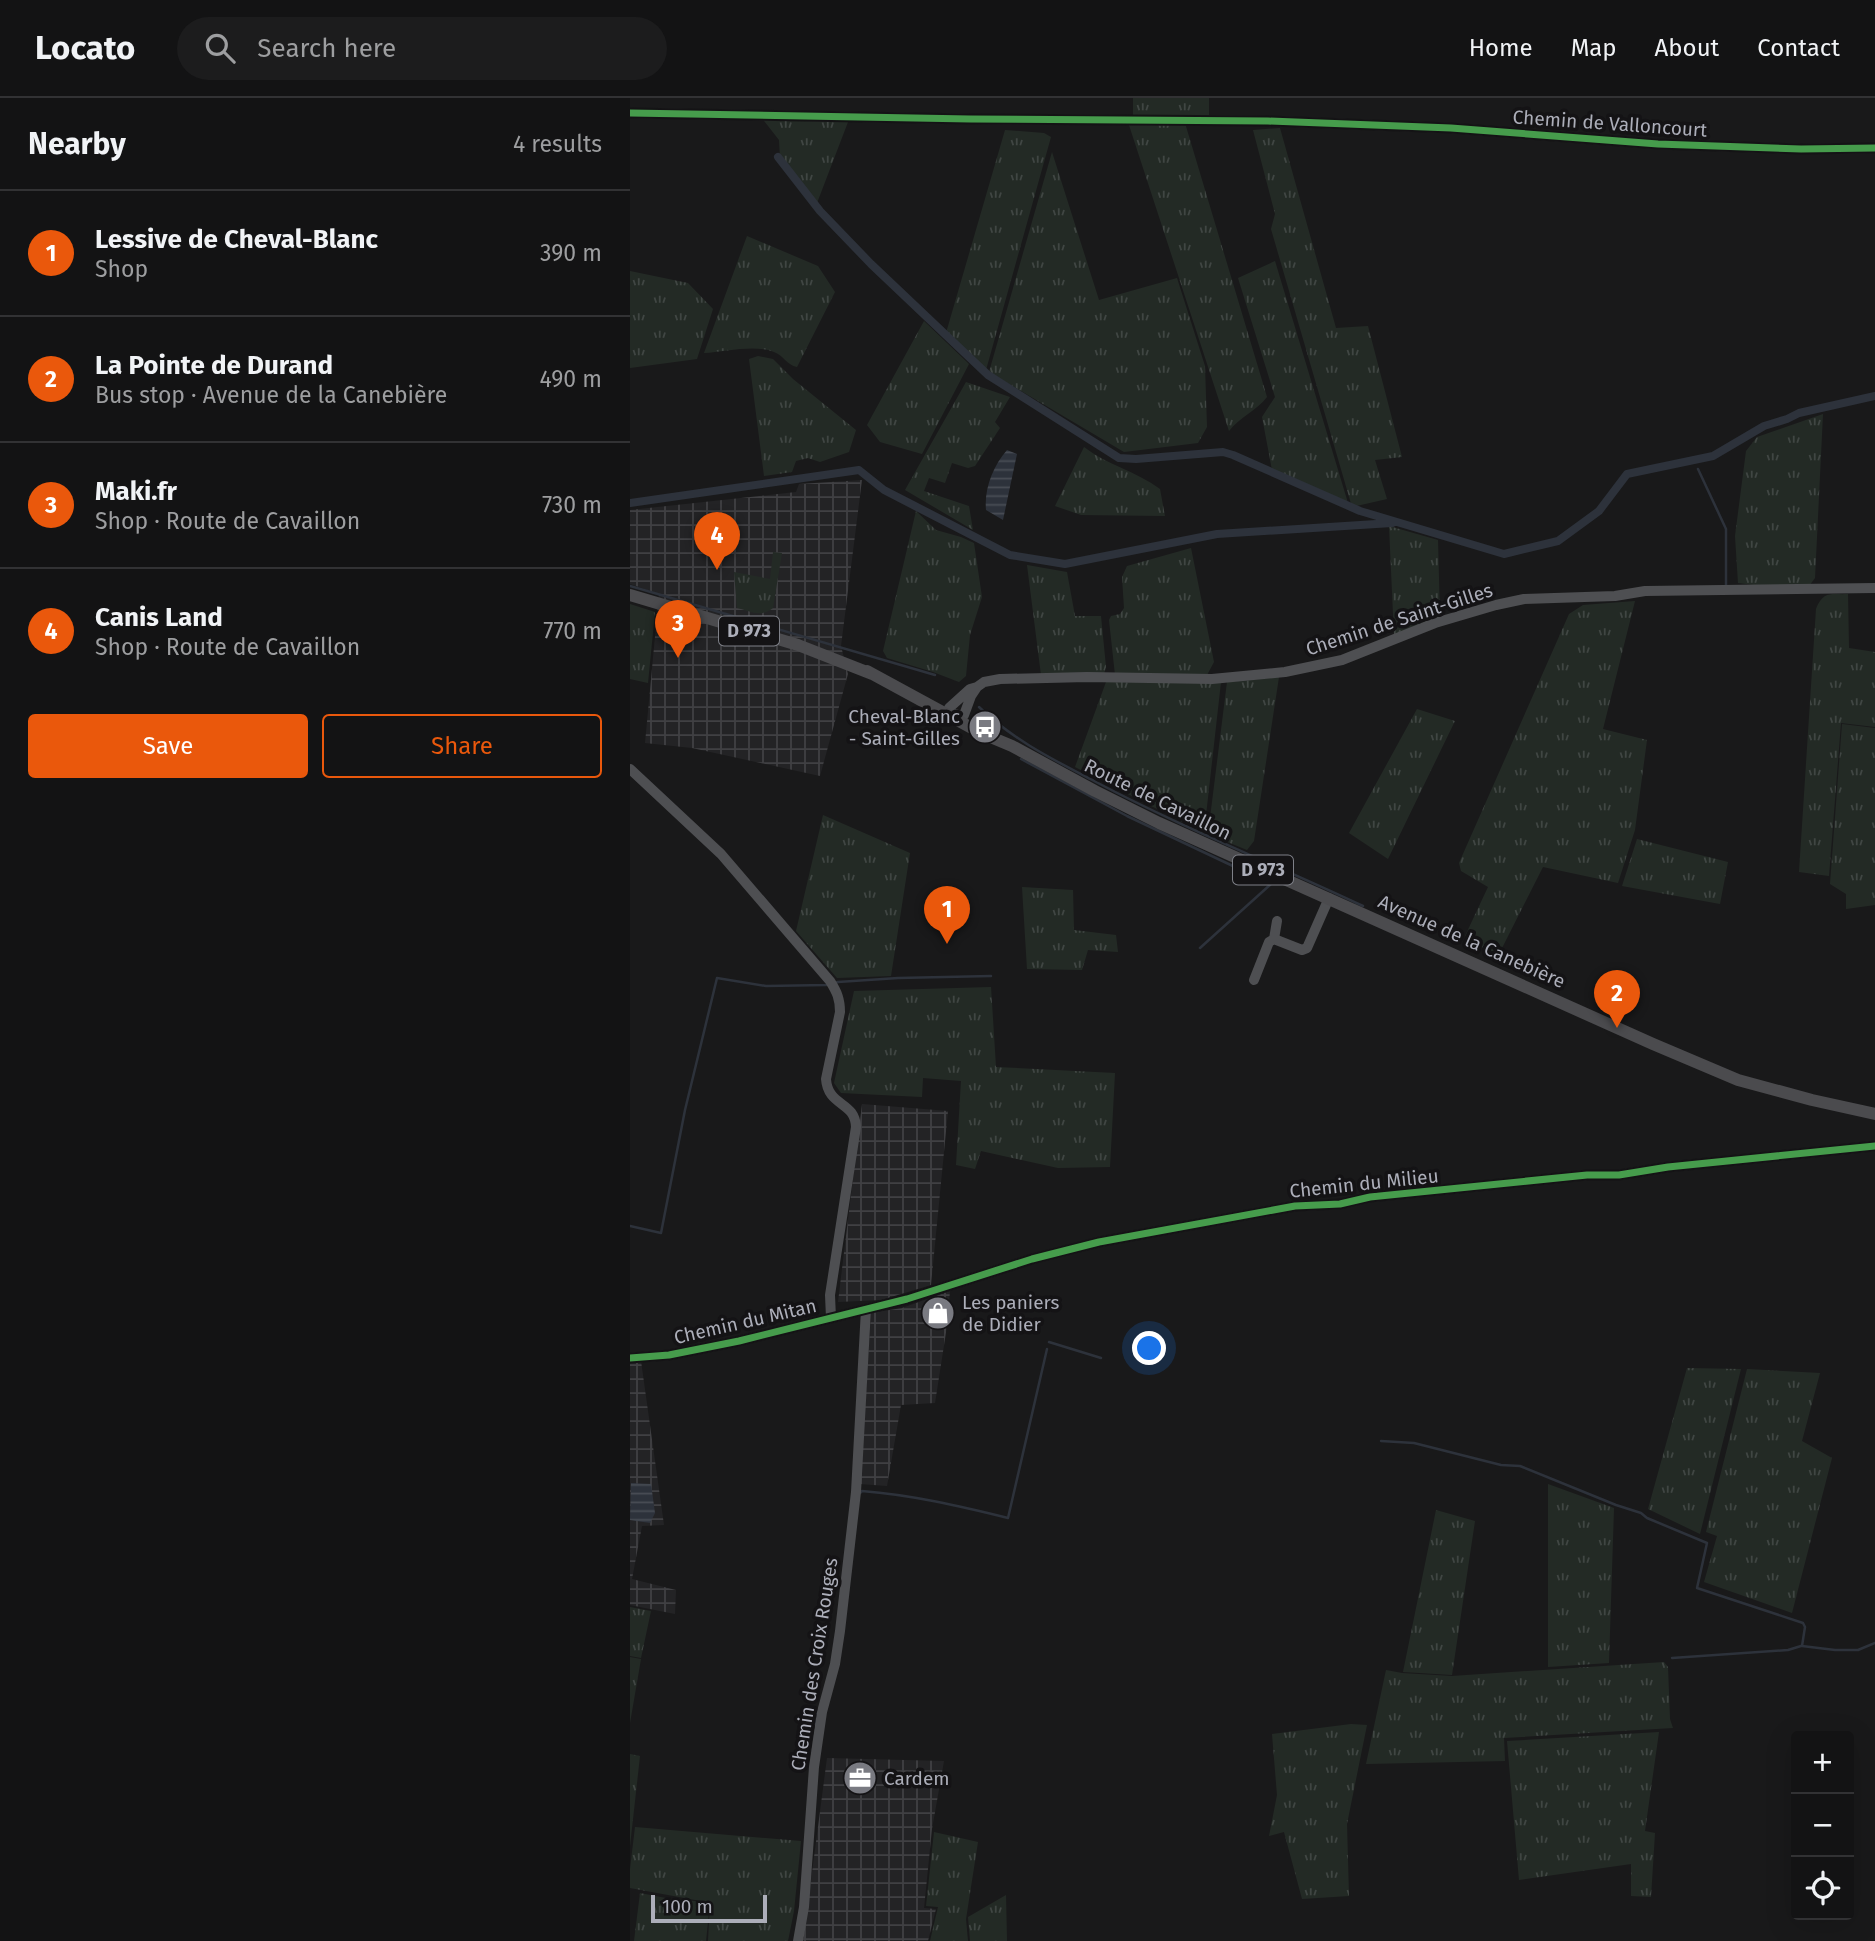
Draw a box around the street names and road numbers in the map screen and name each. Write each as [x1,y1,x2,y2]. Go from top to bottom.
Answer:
street label: Chemin de Valloncourt [1512,105,1708,142]
street label: Chemin de Saint-Gilles [1303,578,1496,661]
road number: D 973 [719,616,779,646]
street label: Route de Cavaillon [1081,754,1235,845]
road number: D 973 [1233,856,1293,884]
street label: Avenue de la Canebière [1375,890,1569,993]
street label: Chemin du Milieu [1288,1164,1440,1203]
street label: Chemin du Mitan [672,1294,819,1349]
street label: Chemin des Croix Rouges [786,1556,843,1772]

